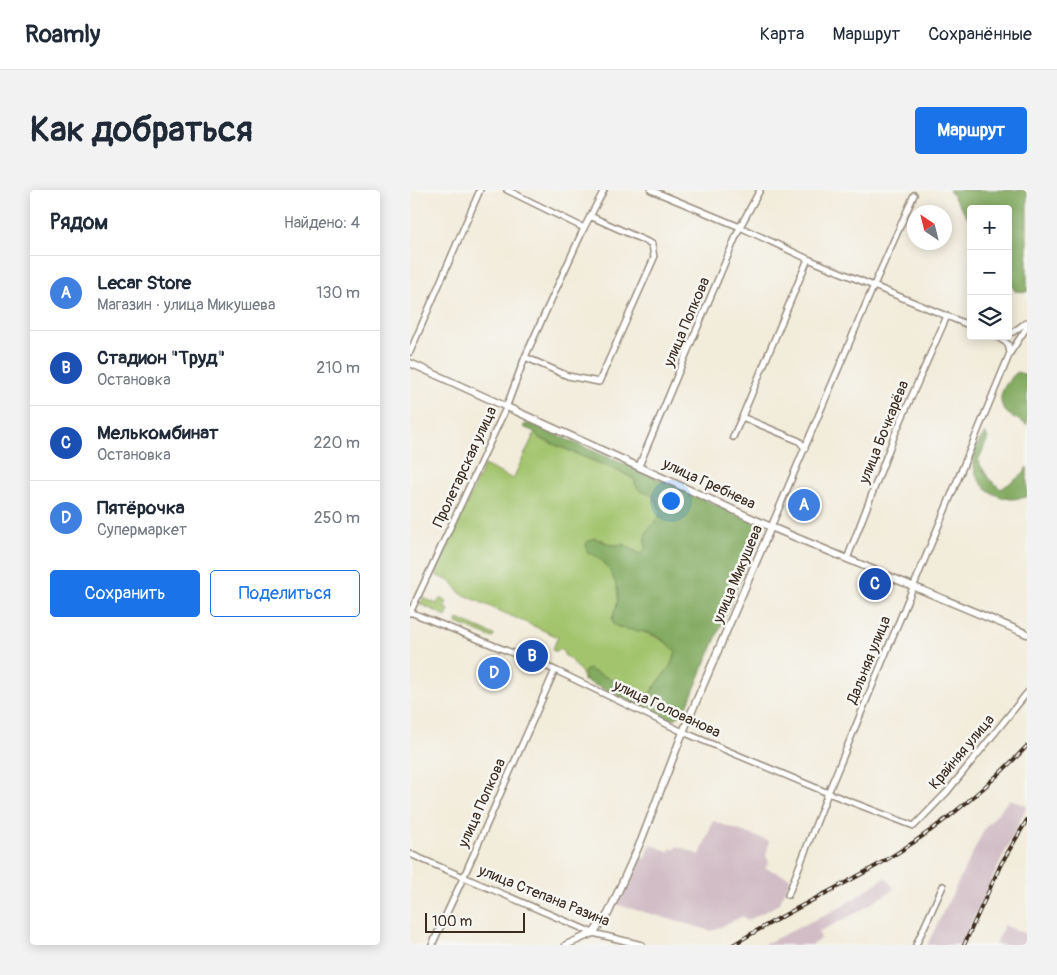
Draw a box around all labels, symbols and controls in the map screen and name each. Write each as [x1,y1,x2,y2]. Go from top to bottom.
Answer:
text: Roamly [25,20,100,49]
text: Карта [760,23,804,46]
text: Маршрут [832,23,900,46]
text: Сохранённые [928,23,1032,46]
button: Маршрут [915,107,1027,154]
text: Как добраться [30,108,253,152]
north arrow [907,205,952,250]
map controls [967,205,1012,340]
button: + [967,205,1012,250]
text: Рядом [50,209,108,236]
text: Найдено: 4 [284,213,360,233]
button: − [967,250,1012,295]
text: Lecar Store [97,271,191,295]
street label: улица Попкова [659,274,714,371]
text: A [61,283,71,303]
text: 130 m [316,283,360,303]
text: Магазин · улица Микушева [97,295,275,315]
button: layers [967,295,1012,340]
text: Стадион "Труд" [97,346,225,370]
text: B [61,358,71,378]
text: 210 m [316,358,360,378]
text: Остановка [97,370,171,390]
street label: улица Бочкарёва [854,378,913,487]
street label: Пролетарская улица [429,404,501,530]
text: Мелькомбинат [97,421,219,445]
text: C [61,433,71,453]
text: 220 m [314,433,360,453]
text: Остановка [97,445,171,465]
street label: улица Гребнева [659,454,758,514]
pin: A [788,486,820,524]
your location [658,488,684,514]
text: Пятёрочка [97,496,185,520]
text: D [61,508,71,528]
text: 250 m [314,508,360,528]
text: Супермаркет [97,520,187,540]
street label: улица Микушева [708,522,767,627]
pin: C [859,565,891,603]
button: Сохранить [50,570,200,617]
button: Поделиться [210,570,360,617]
street label: Дальняя улица [842,613,895,708]
pin: B [516,637,548,675]
pin: D [478,654,510,692]
street label: улица Голованова [609,675,724,742]
street label: Крайняя улица [925,711,999,793]
street label: улица Попкова [454,756,510,851]
street label: улица Степана Разина [475,861,612,931]
scale bar [425,910,525,933]
text: 100 m [432,913,472,930]

